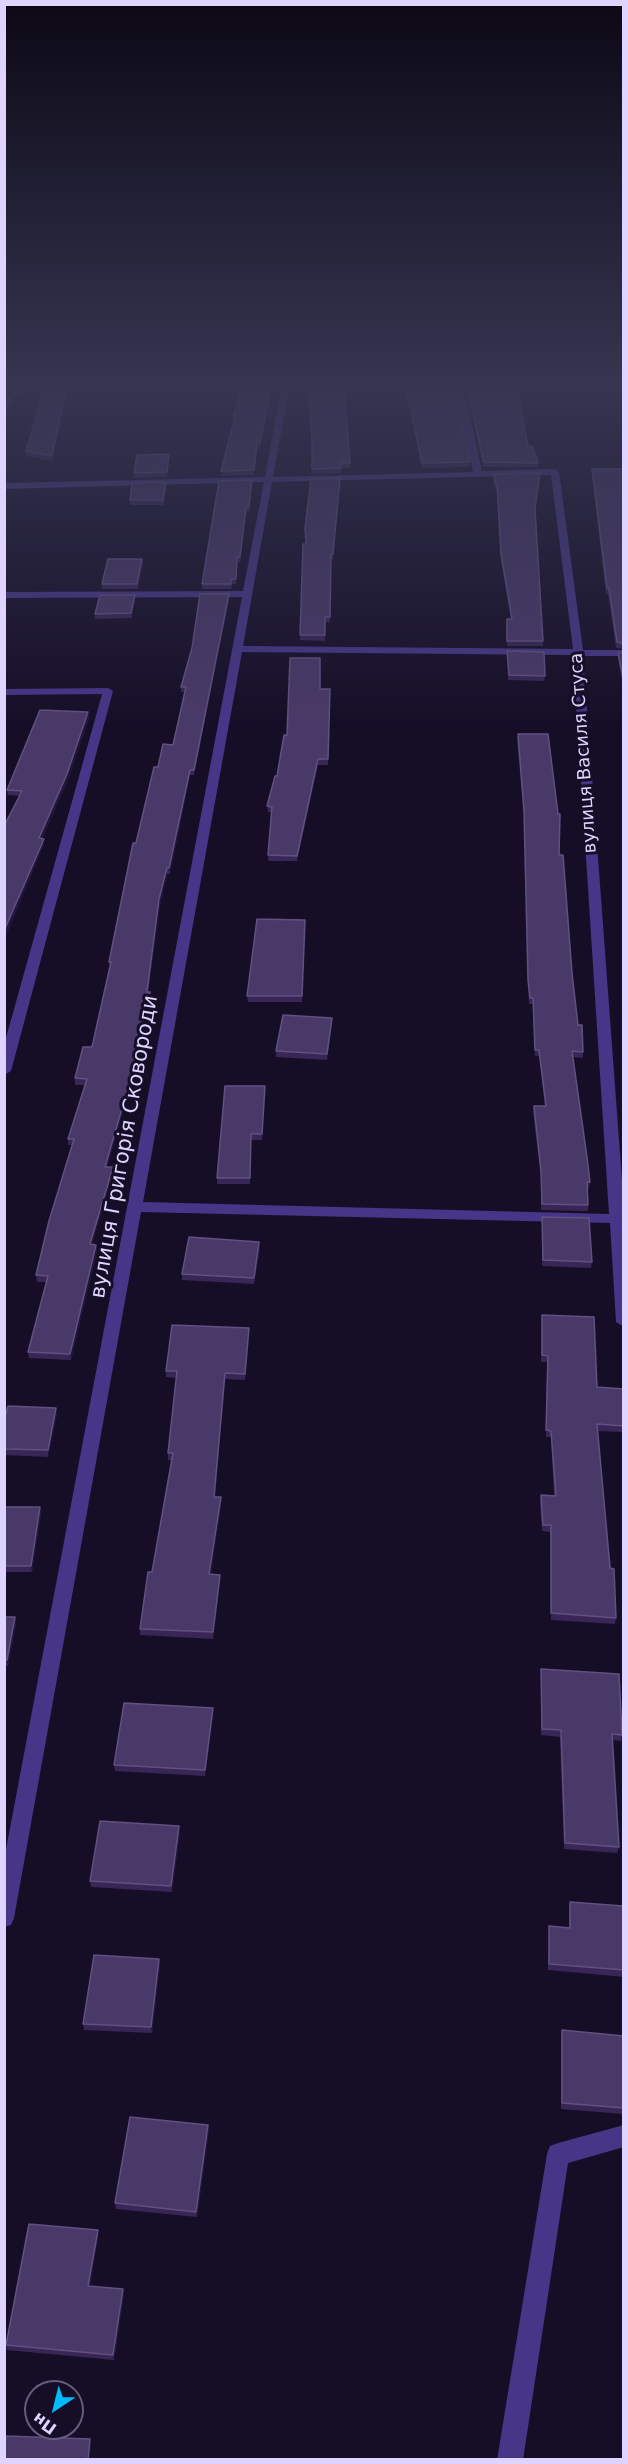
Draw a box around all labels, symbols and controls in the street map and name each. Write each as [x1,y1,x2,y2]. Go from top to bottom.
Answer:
street label: вулиця Василя Стуса [566,652,602,854]
street label: вулиця Григорія Сковороди [86,993,164,1301]
north arrow [24,2380,84,2440]
text: Пн [29,2409,60,2438]

